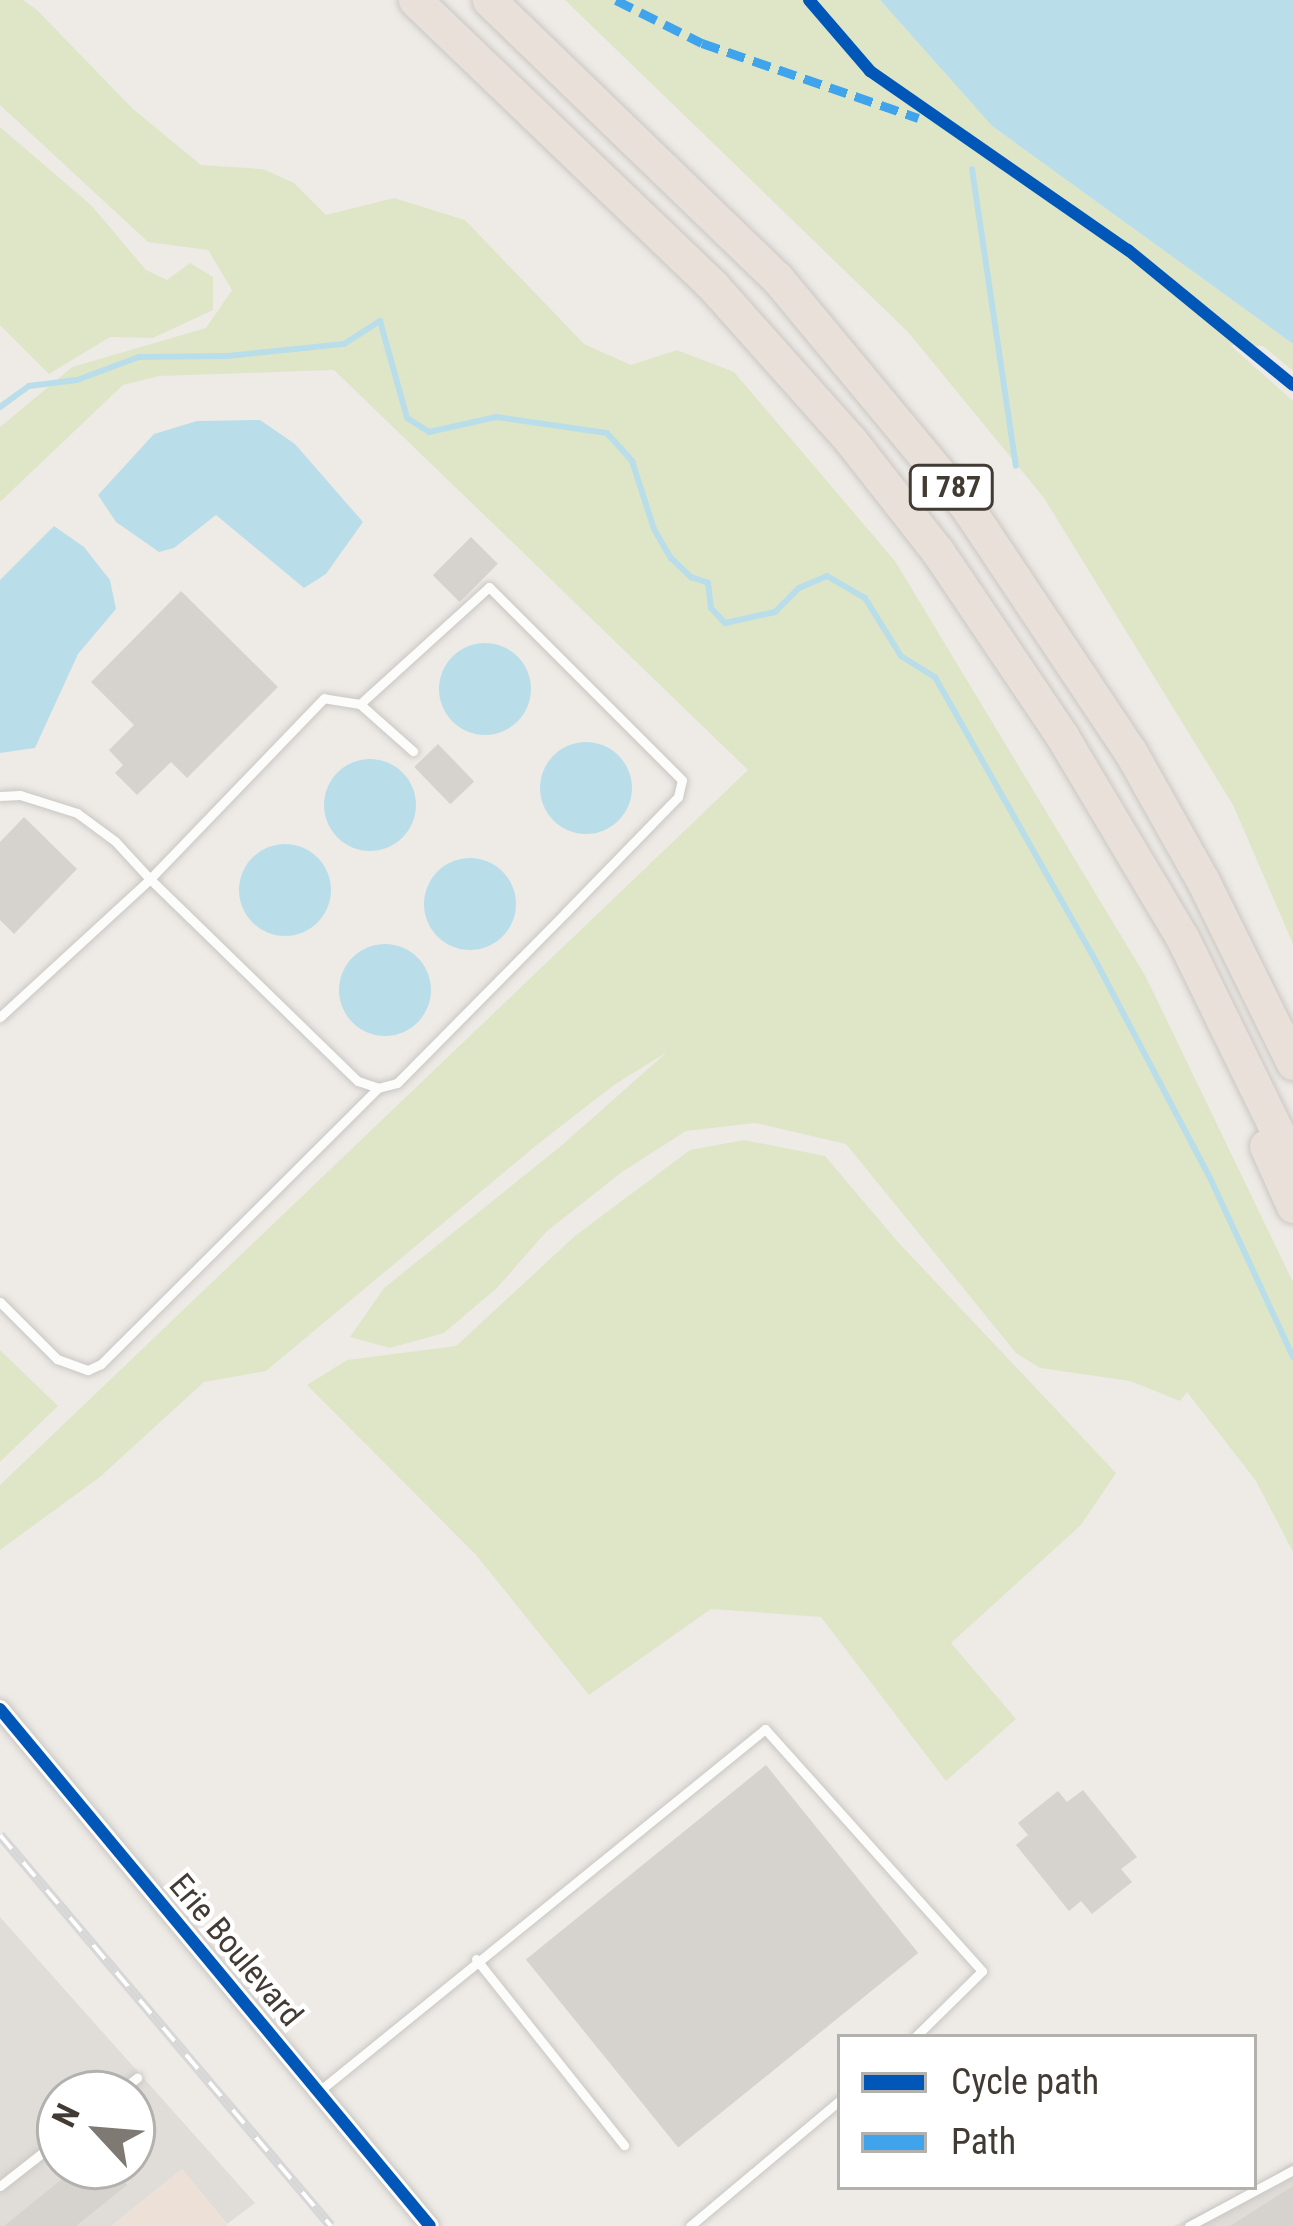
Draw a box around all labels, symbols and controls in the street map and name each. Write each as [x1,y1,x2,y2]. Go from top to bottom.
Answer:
road number: I 787 [906,463,996,511]
street label: Erie Boulevard [161,1866,311,2034]
legend [837,2034,1257,2190]
text: Cycle path [951,2061,1099,2103]
north arrow [36,2070,156,2190]
text: N [44,2098,88,2133]
text: Path [951,2121,1016,2163]

